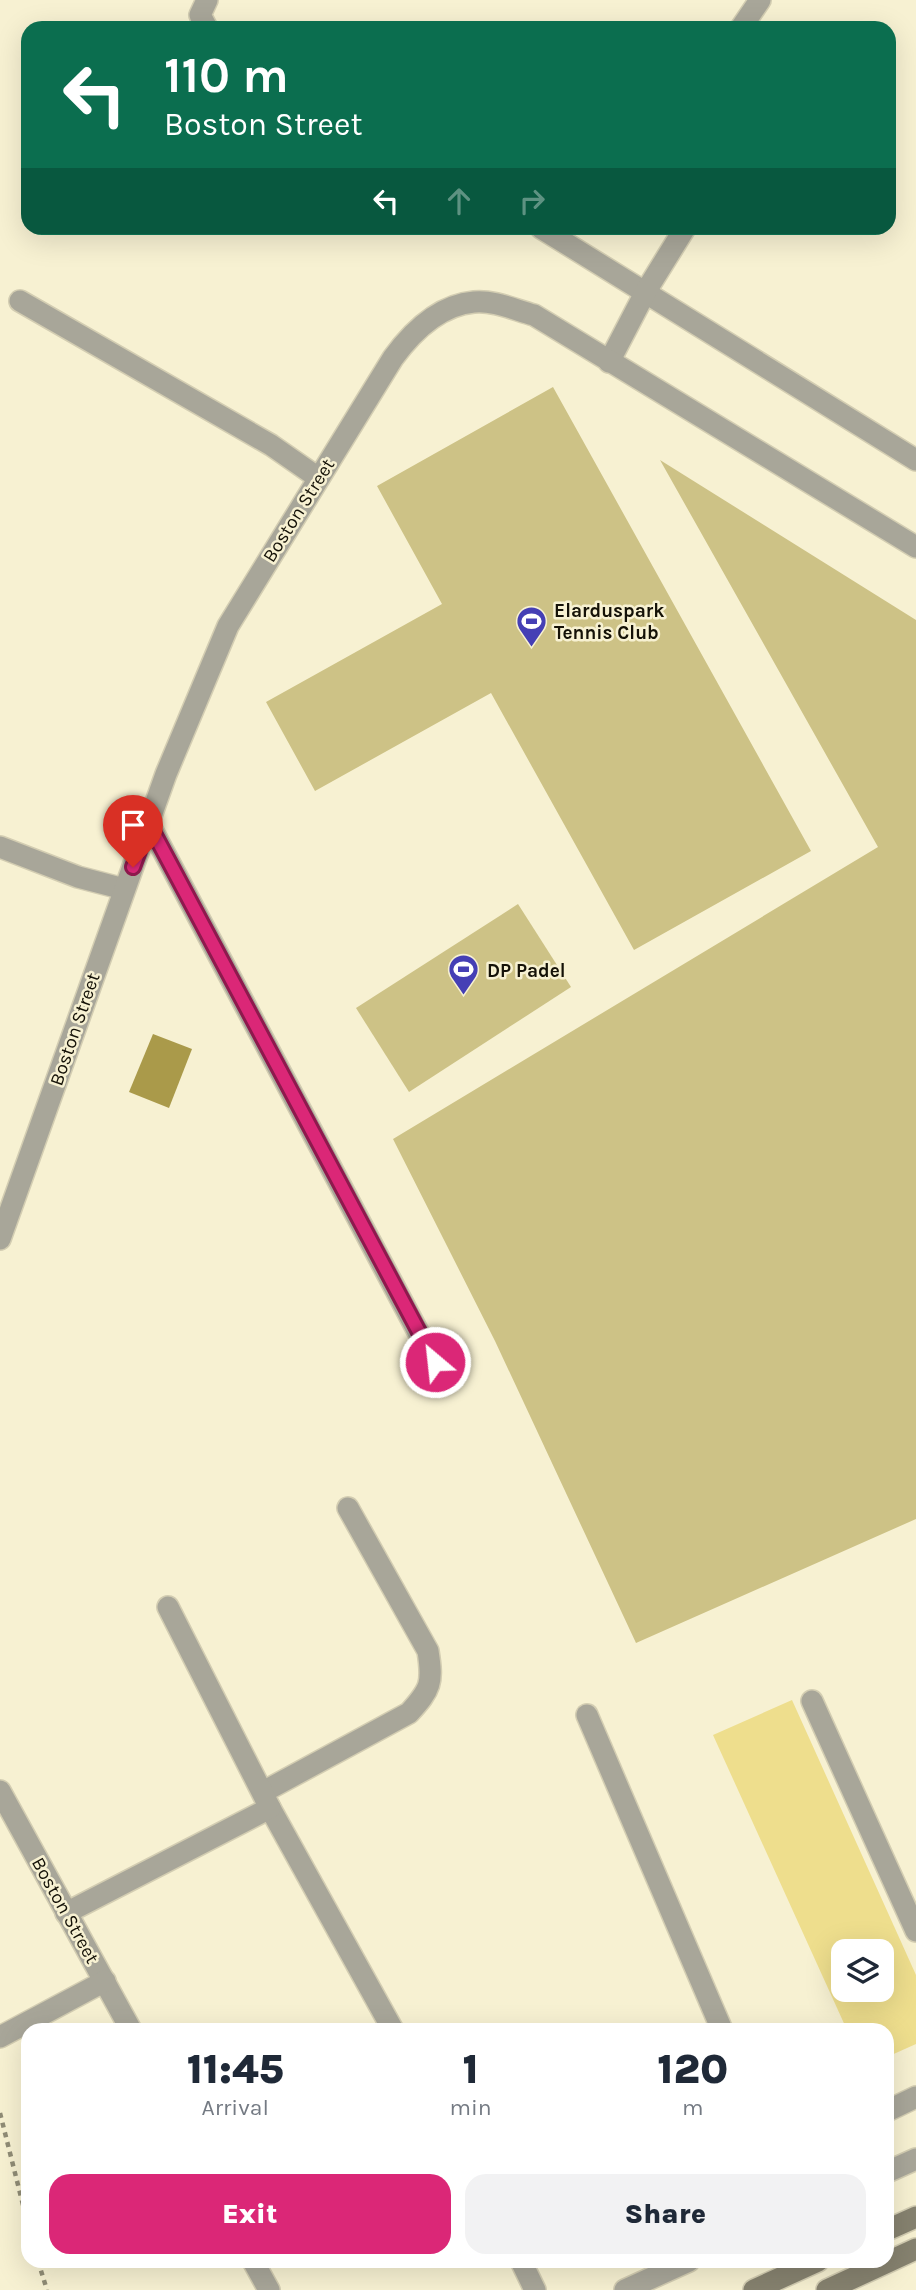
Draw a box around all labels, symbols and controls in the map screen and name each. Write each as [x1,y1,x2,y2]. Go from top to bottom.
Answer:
text: 110 m [164,47,289,104]
icon: left [49,49,140,140]
text: Boston Street [164,106,362,143]
icon: left [367,182,405,220]
icon: ahead [440,182,478,220]
icon: right [513,182,551,220]
street label: Boston Street [258,455,339,566]
place label: Elarduspark Tennis Club [554,600,665,644]
sports icon: Elarduspark Tennis Club [514,604,548,648]
pin [103,795,163,867]
icon: arrive [114,806,152,844]
sports icon: DP Padel [447,953,481,997]
place label: DP Padel [487,960,566,982]
street label: Boston Street [45,970,105,1089]
position arrow [398,1325,472,1399]
street label: Boston Street [27,1854,103,1967]
map controls [831,1939,894,2002]
button: layers [831,1939,894,2002]
text: 11:45 [187,2044,284,2094]
text: 1 [463,2044,479,2094]
text: 120 [657,2044,728,2094]
text: Arrival [202,2094,269,2121]
text: min [449,2094,492,2121]
text: m [682,2094,704,2121]
button: Exit [49,2174,451,2254]
button: Share [465,2174,866,2254]

